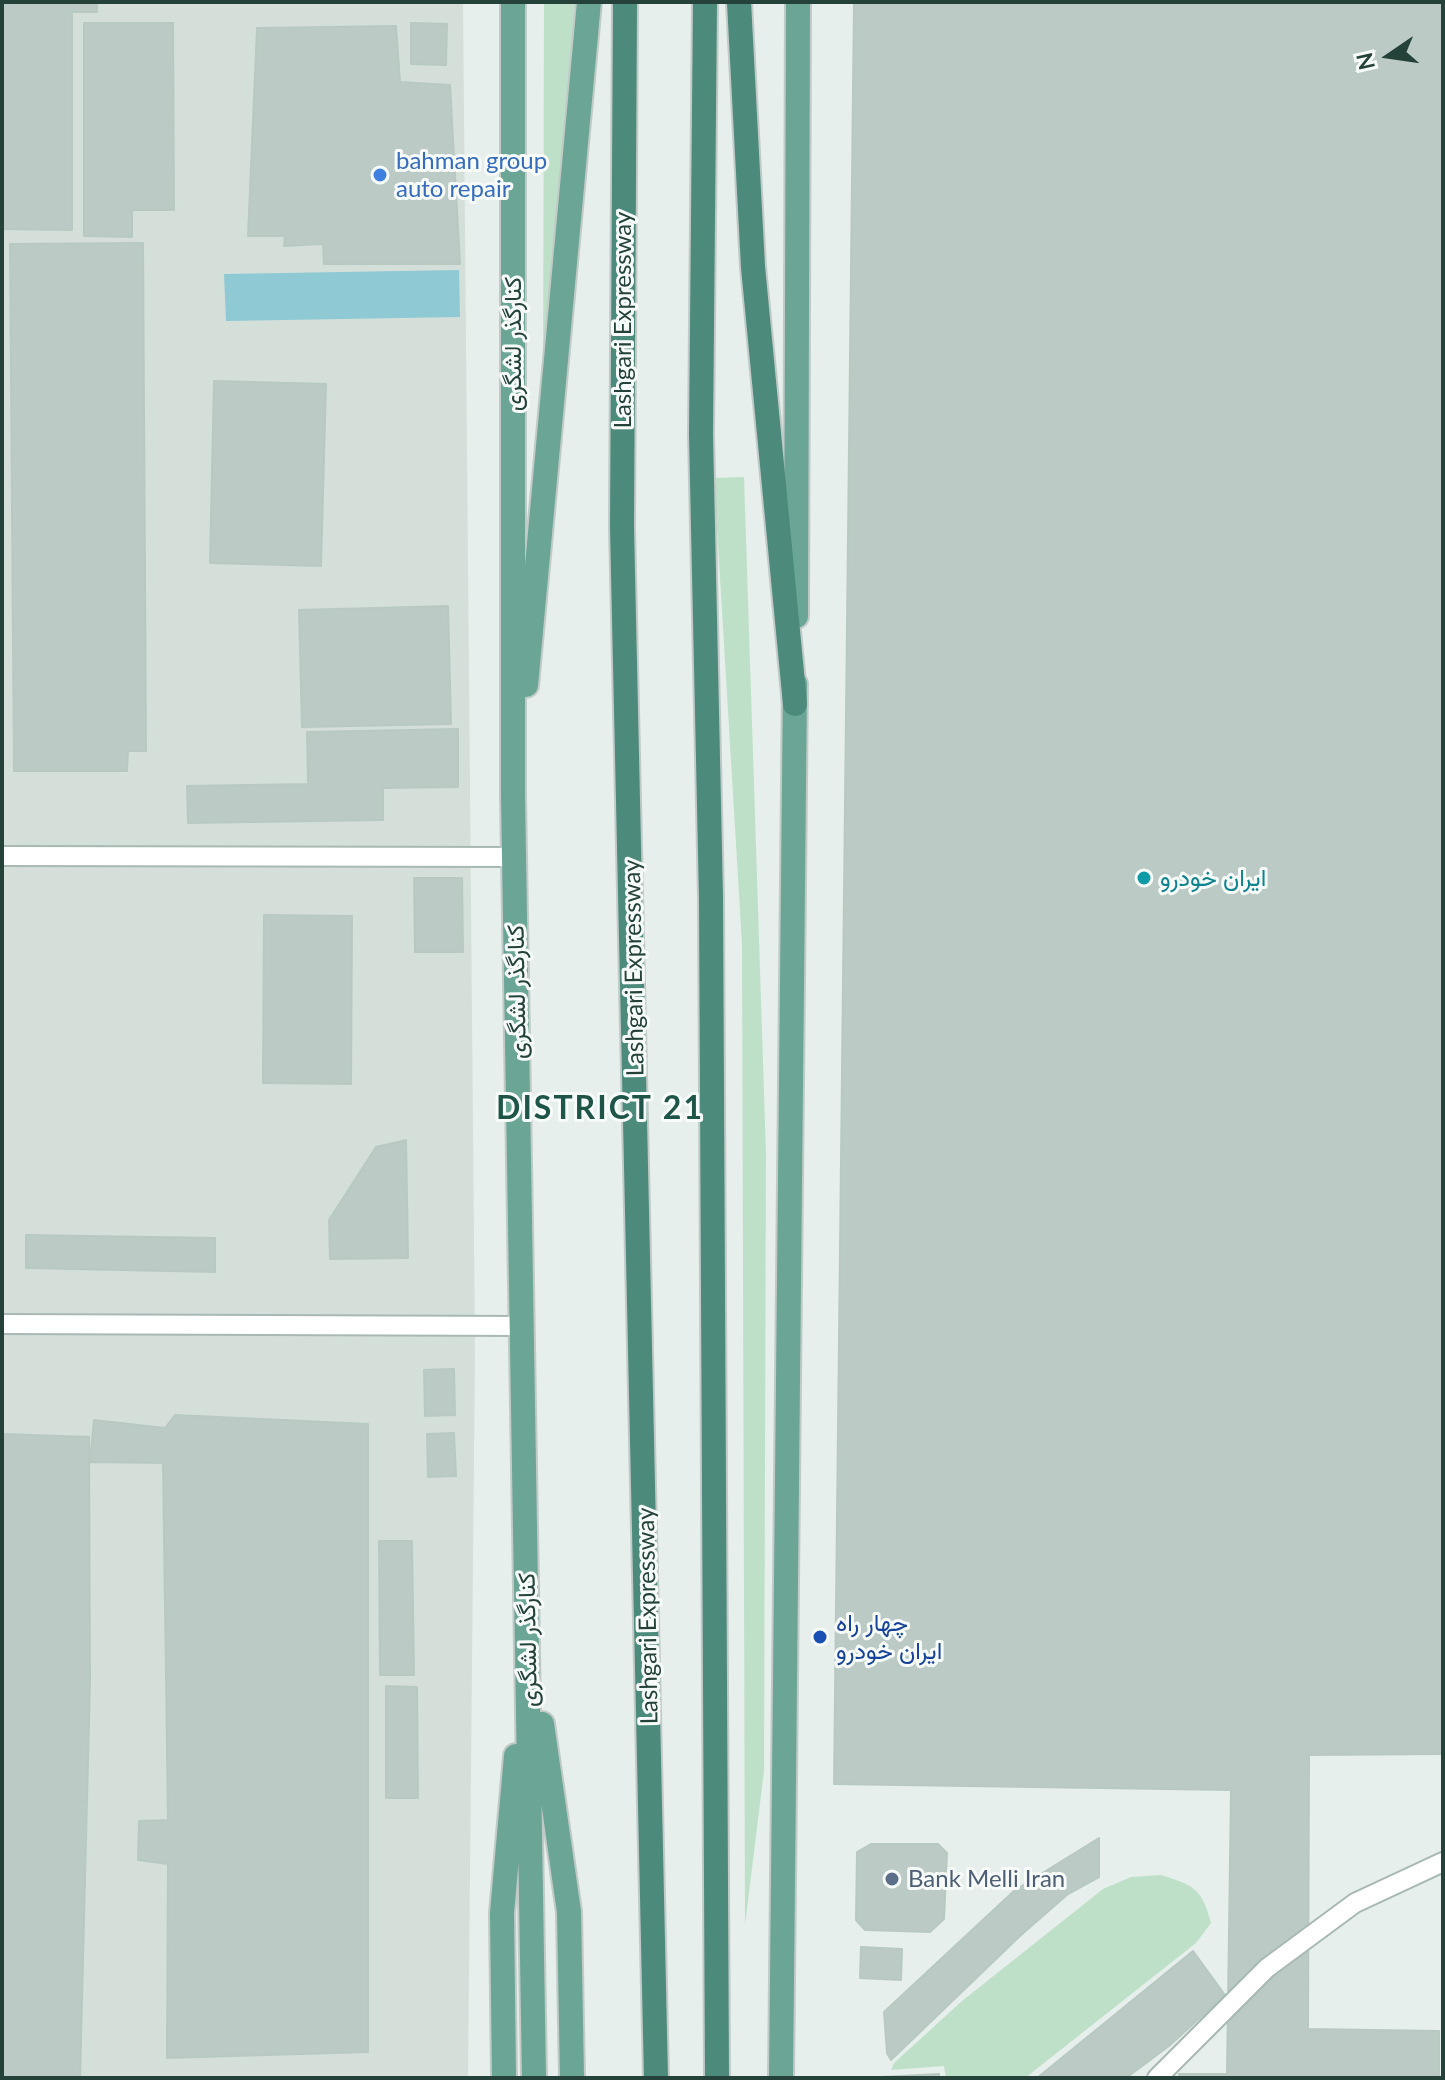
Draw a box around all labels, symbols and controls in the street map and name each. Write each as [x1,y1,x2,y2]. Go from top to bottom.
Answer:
north arrow [1349,16,1429,96]
text: N [1350,50,1380,73]
place label: bahman group auto repair [396,147,547,203]
marker: bahman group auto repair [371,166,389,184]
street label: Lashgari Expressway [609,212,637,428]
street label: کنارگذر لشگری [499,277,527,411]
street label: Lashgari Expressway [618,859,650,1077]
place label: ایران خودرو [1160,864,1266,892]
marker: ایران خودرو [1135,869,1153,887]
street label: کنارگذر لشگری [501,925,533,1059]
district label: DISTRICT 21 [496,1090,704,1128]
street label: Lashgari Expressway [632,1507,664,1725]
street label: کنارگذر لشگری [512,1573,544,1707]
place label: چهار راه ایران خودرو [836,1609,942,1665]
marker: چهار راه ایران خودرو [811,1628,829,1646]
place label: Bank Melli Iran [908,1865,1065,1893]
marker: Bank Melli Iran [883,1870,901,1888]

